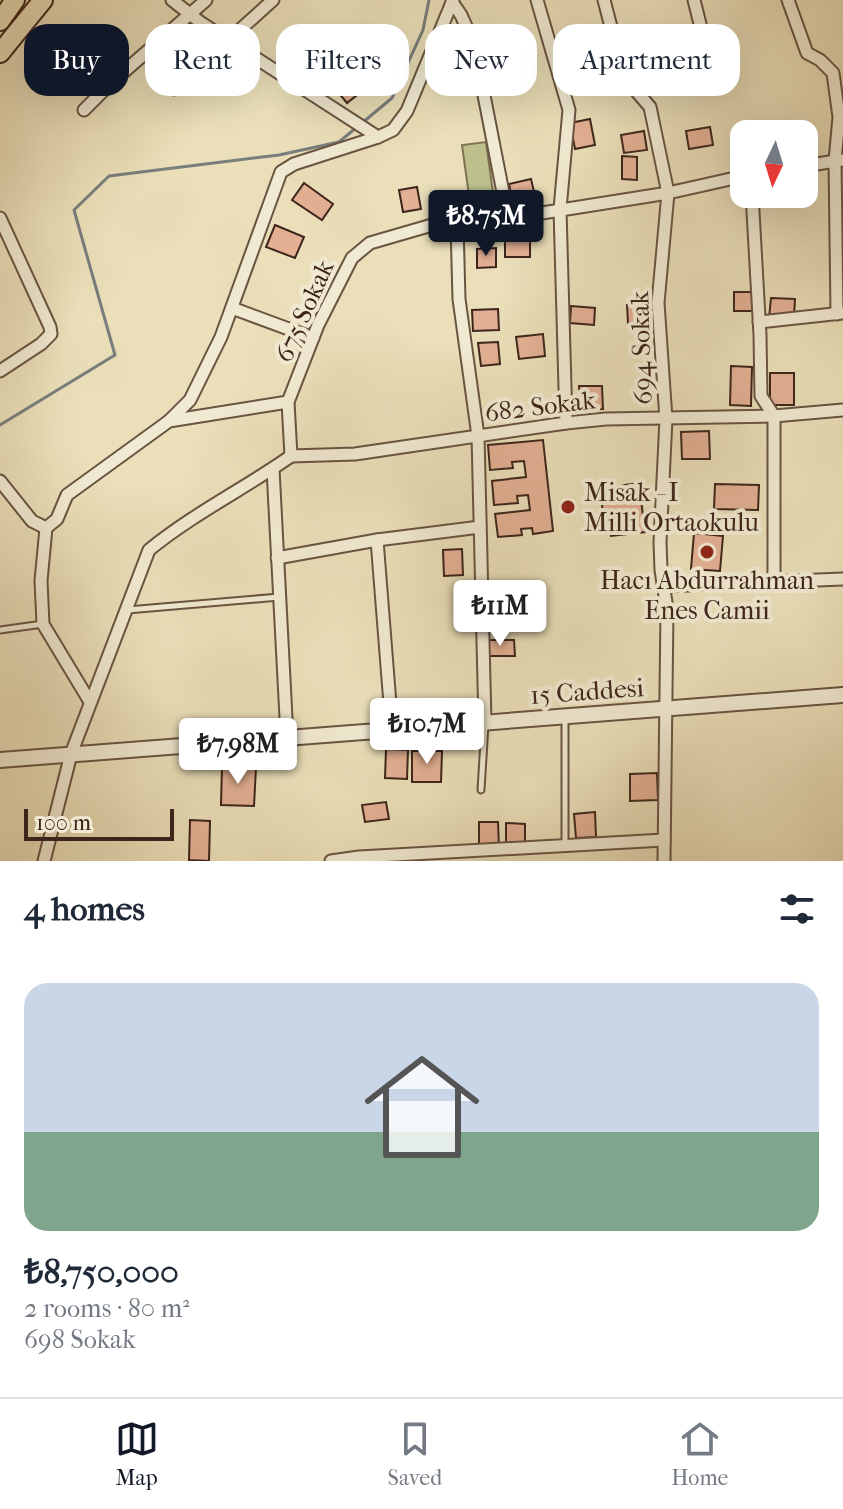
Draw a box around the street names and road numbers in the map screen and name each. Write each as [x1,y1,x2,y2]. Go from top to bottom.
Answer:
street label: 675 Sokak [268,255,341,367]
street label: 694 Sokak [624,290,659,405]
street label: 682 Sokak [483,384,598,429]
street label: 15 Caddesi [529,672,645,711]

